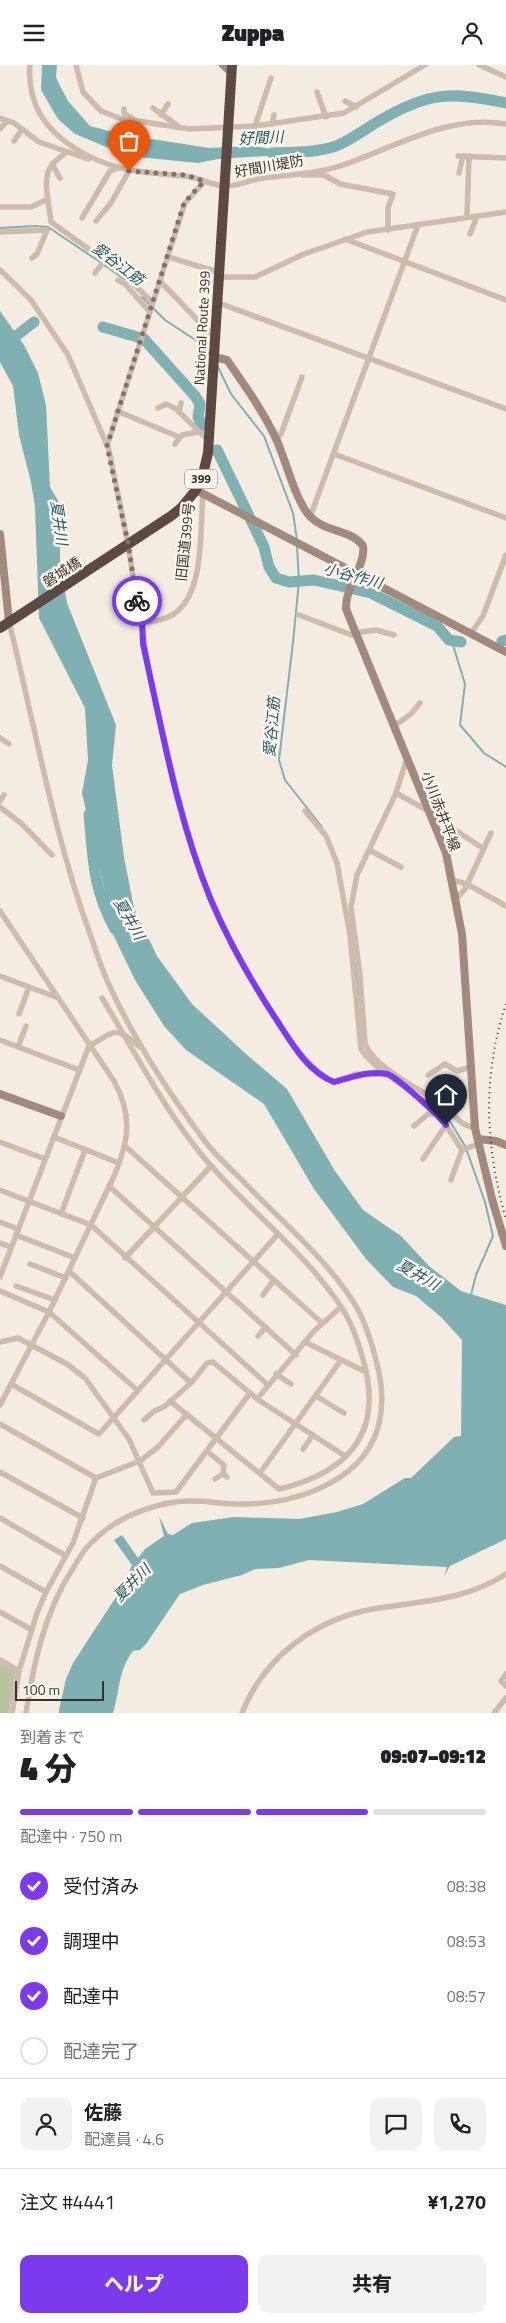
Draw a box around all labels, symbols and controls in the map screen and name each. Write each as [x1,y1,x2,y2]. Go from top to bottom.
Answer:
text: Zuppa [222,16,284,50]
icon: menu [20,19,48,47]
icon: person [458,19,486,47]
pin [108,120,150,171]
water label: 好間川 [238,125,286,150]
icon: bag [115,127,143,155]
street label: 好間川堤防 [233,149,305,182]
water label: 愛谷江筋 [87,236,151,292]
street label: National Route 399 [188,270,215,386]
road number: 399 [185,469,217,489]
water label: 夏井川 [45,499,74,549]
street label: 旧国道399号 [170,501,199,583]
street label: 磐城橋 [38,551,85,592]
water label: 小谷作川 [321,557,387,595]
courier [112,576,162,626]
icon: bike [123,587,151,615]
water label: 愛谷江筋 [257,694,286,758]
street label: 小川赤井平線 [417,768,466,854]
water label: 夏井川 [108,894,152,946]
pin [425,1074,467,1125]
icon: home [432,1081,460,1109]
water label: 夏井川 [393,1253,445,1297]
water label: 夏井川 [108,1557,157,1607]
scale bar [15,1678,104,1701]
text: 100 m [22,1679,60,1700]
text: 到着まで [20,1725,84,1749]
text: 09:07–09:12 [381,1741,486,1770]
text: 4 分 [20,1744,76,1792]
text: 配達中 · 750 m [20,1824,122,1848]
text: 受付済み [63,1871,139,1900]
icon: check [20,1872,48,1900]
text: 08:38 [447,1874,486,1898]
text: 調理中 [63,1926,120,1955]
icon: check [20,1927,48,1955]
text: 08:53 [447,1929,486,1953]
text: 配達中 [63,1981,120,2010]
icon: check [20,1982,48,2010]
text: 08:57 [447,1984,486,2008]
text: 配達完了 [63,2036,139,2065]
text: 佐藤 [84,2097,122,2126]
button: person [20,2098,72,2150]
button: chat [370,2098,422,2150]
button: phone [434,2098,486,2150]
text: 配達員 · 4.6 [84,2127,164,2151]
text: 注文 #4441 [20,2187,115,2216]
text: ¥1,270 [428,2187,486,2216]
button: ヘルプ [20,2255,248,2313]
button: 共有 [258,2255,486,2313]

